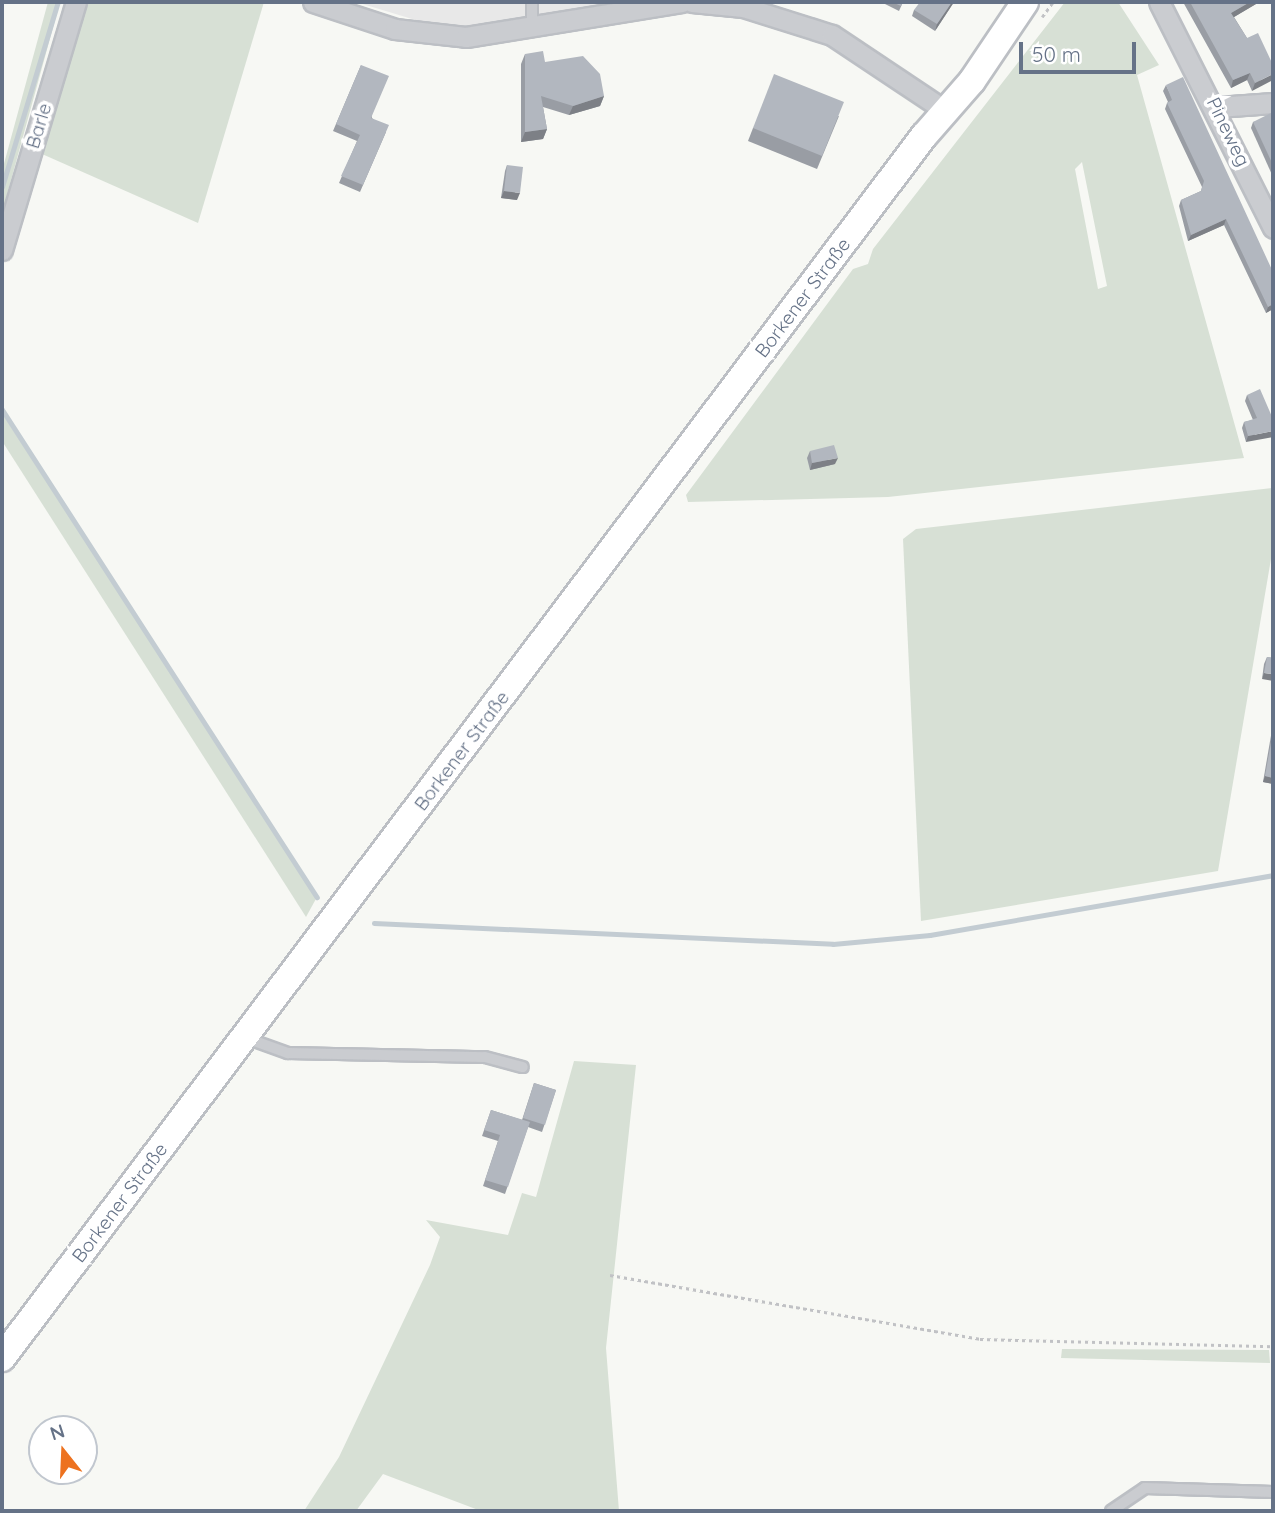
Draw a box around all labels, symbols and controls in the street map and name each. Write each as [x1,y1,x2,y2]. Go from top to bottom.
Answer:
scale bar [1023,28,1140,72]
text: 50 m [1032,41,1081,67]
street label: Pineweg [1202,94,1254,170]
street label: Barle [21,101,57,151]
street label: Borkener Straße [751,234,855,362]
street label: Borkener Straße [410,687,514,815]
street label: Borkener Straße [68,1139,172,1267]
north arrow [28,1415,98,1485]
text: N [47,1418,67,1446]

